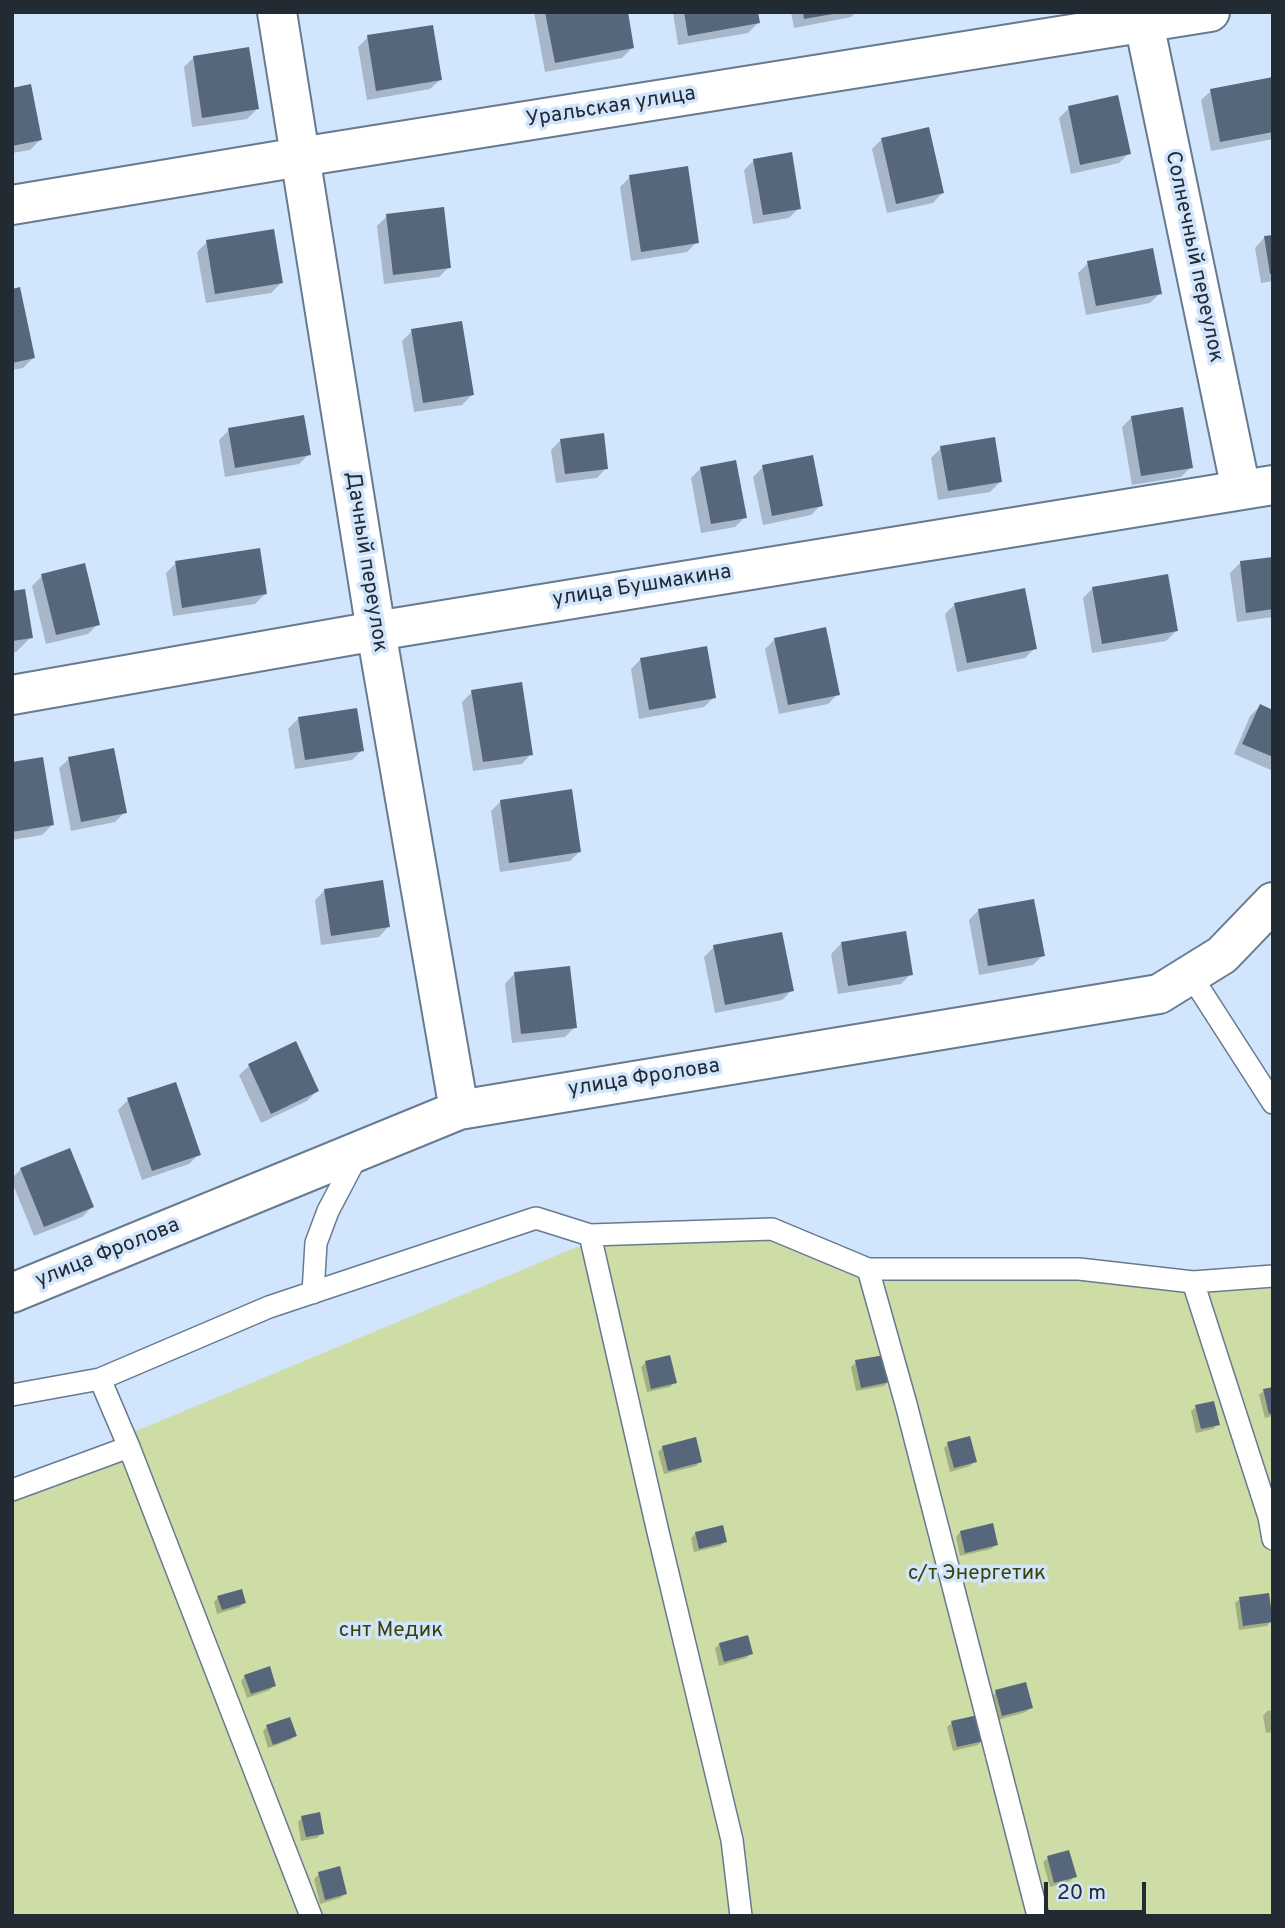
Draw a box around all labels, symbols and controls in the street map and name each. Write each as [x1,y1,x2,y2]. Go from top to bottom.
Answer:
street label: Уральская улица [524,82,698,134]
street label: Солнечный переулок [1158,149,1228,365]
street label: Дачный переулок [338,470,392,654]
street label: улица Бушмакина [551,560,733,614]
street label: улица Фролова [566,1055,722,1103]
street label: улица Фролова [32,1214,184,1294]
park label: с/т Энергетик [908,1562,1046,1588]
park label: снт Медик [339,1619,443,1645]
scale bar [1047,1868,1148,1912]
text: 20 m [1057,1880,1106,1907]

